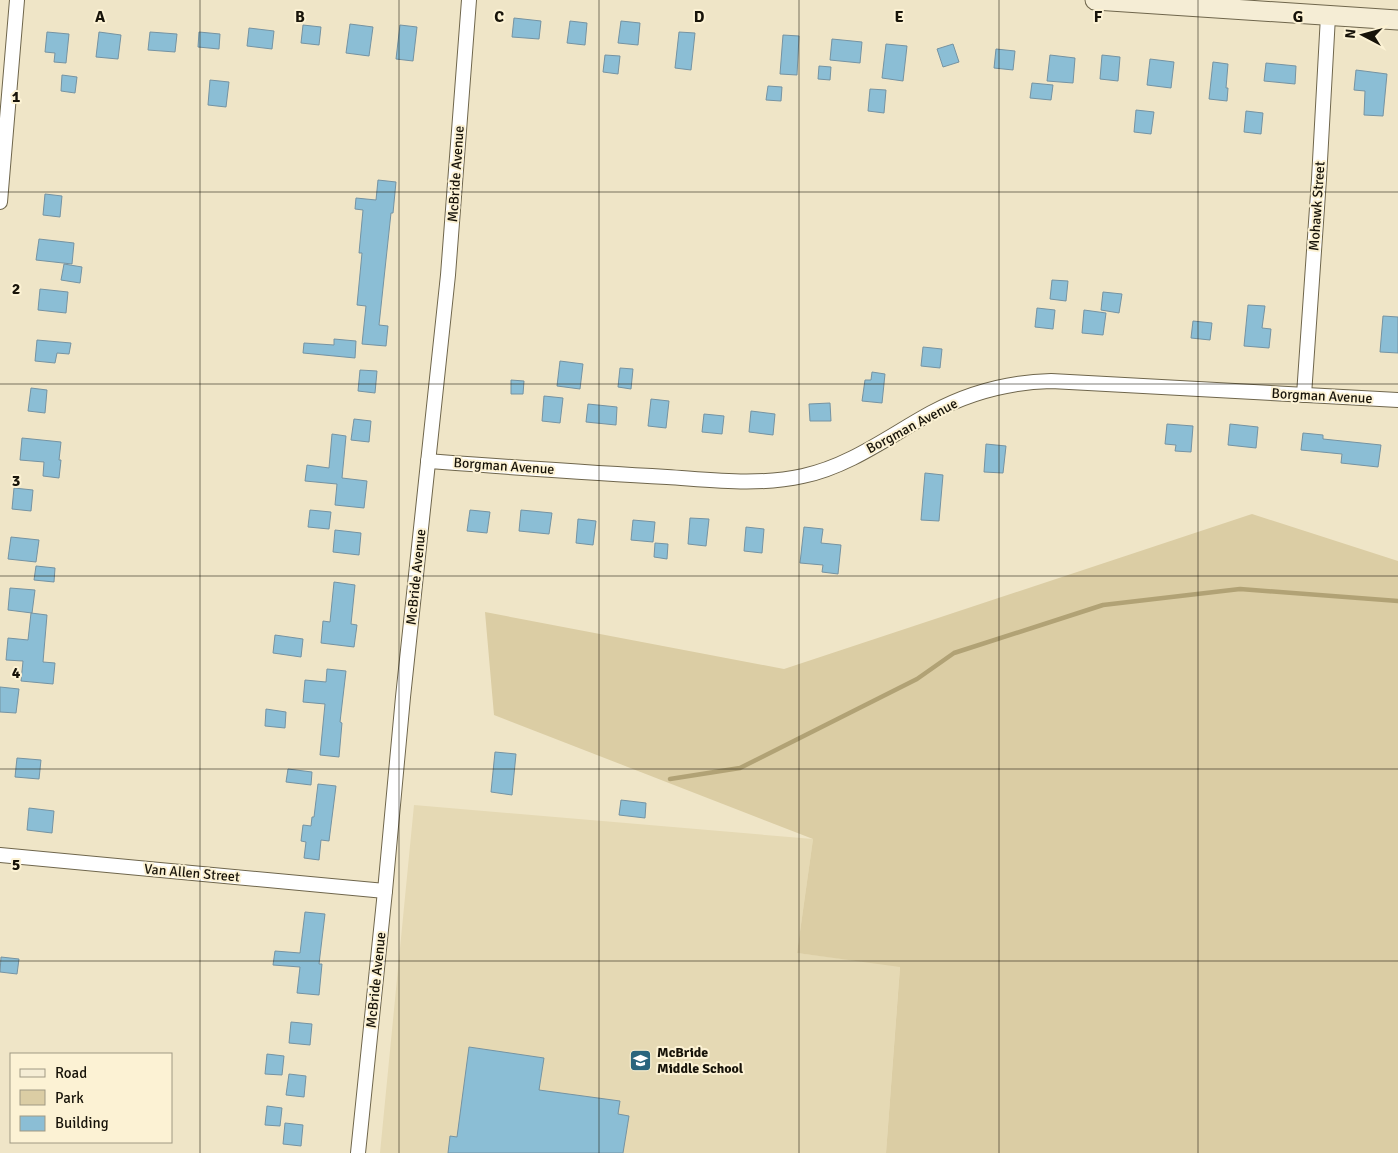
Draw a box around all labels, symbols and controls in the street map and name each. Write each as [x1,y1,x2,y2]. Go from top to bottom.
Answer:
text: A [95,7,106,27]
text: B [295,7,305,27]
text: C [494,7,504,27]
text: D [694,7,705,27]
text: E [894,7,904,27]
text: F [1094,7,1103,27]
text: G [1293,7,1303,27]
north arrow [1338,10,1388,60]
text: N [1342,28,1360,39]
text: 1 [12,87,21,107]
street label: McBride Avenue [444,125,468,223]
street label: Mohawk Street [1305,160,1329,251]
text: 2 [12,279,20,299]
street label: Borgman Avenue [1271,385,1373,407]
street label: Borgman Avenue [863,395,961,457]
street label: Borgman Avenue [453,454,555,478]
text: 3 [12,471,20,491]
street label: McBride Avenue [402,528,430,626]
text: 4 [12,663,21,683]
text: 5 [12,855,20,875]
street label: Van Allen Street [144,860,241,886]
street label: McBride Avenue [362,931,390,1029]
place label: McBride Middle School [657,1044,744,1077]
school or university icon: McBride Middle School [629,1048,653,1072]
legend [10,1053,172,1143]
text: Road [55,1064,87,1082]
text: Park [55,1089,84,1107]
text: Building [55,1114,109,1132]

